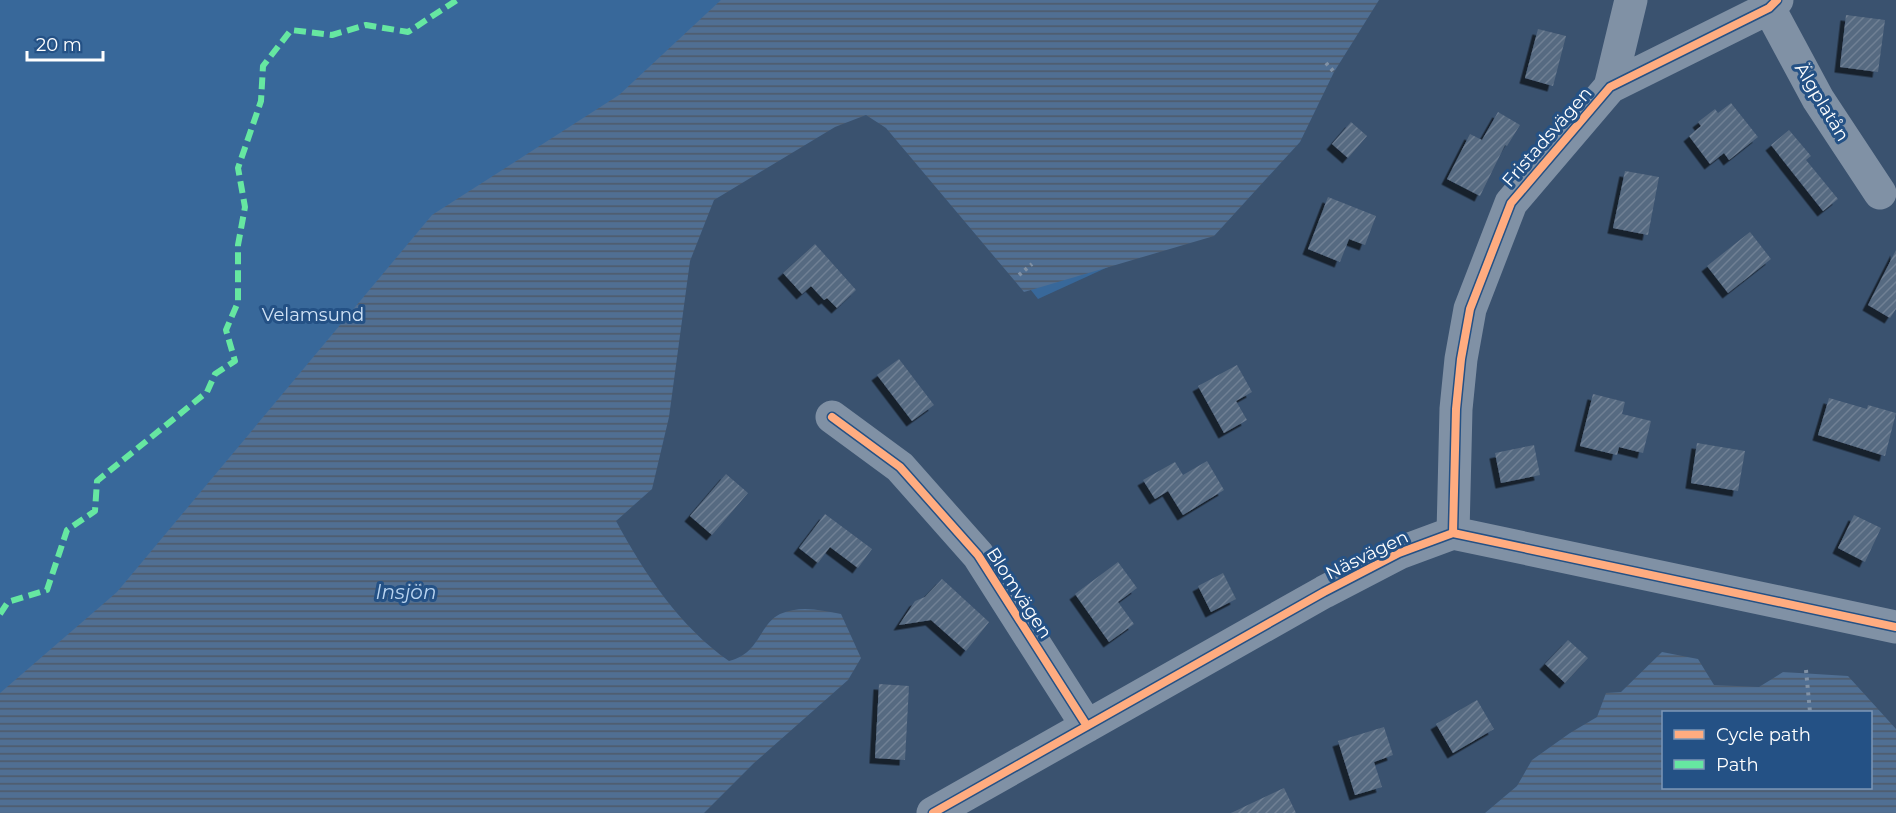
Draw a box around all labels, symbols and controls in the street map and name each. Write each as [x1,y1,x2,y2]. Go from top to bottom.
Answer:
scale bar [27,24,104,62]
text: 20 m [36,34,82,56]
street label: Älgplatån [1790,59,1854,145]
street label: Fristadsvägen [1497,82,1597,192]
park label: Velamsund [262,304,364,326]
street label: Näsvägen [1322,526,1412,584]
street label: Blomvägen [981,543,1057,643]
water label: Insjön [376,580,436,604]
legend [1662,711,1872,789]
text: Cycle path [1716,724,1811,746]
text: Path [1716,754,1759,776]

